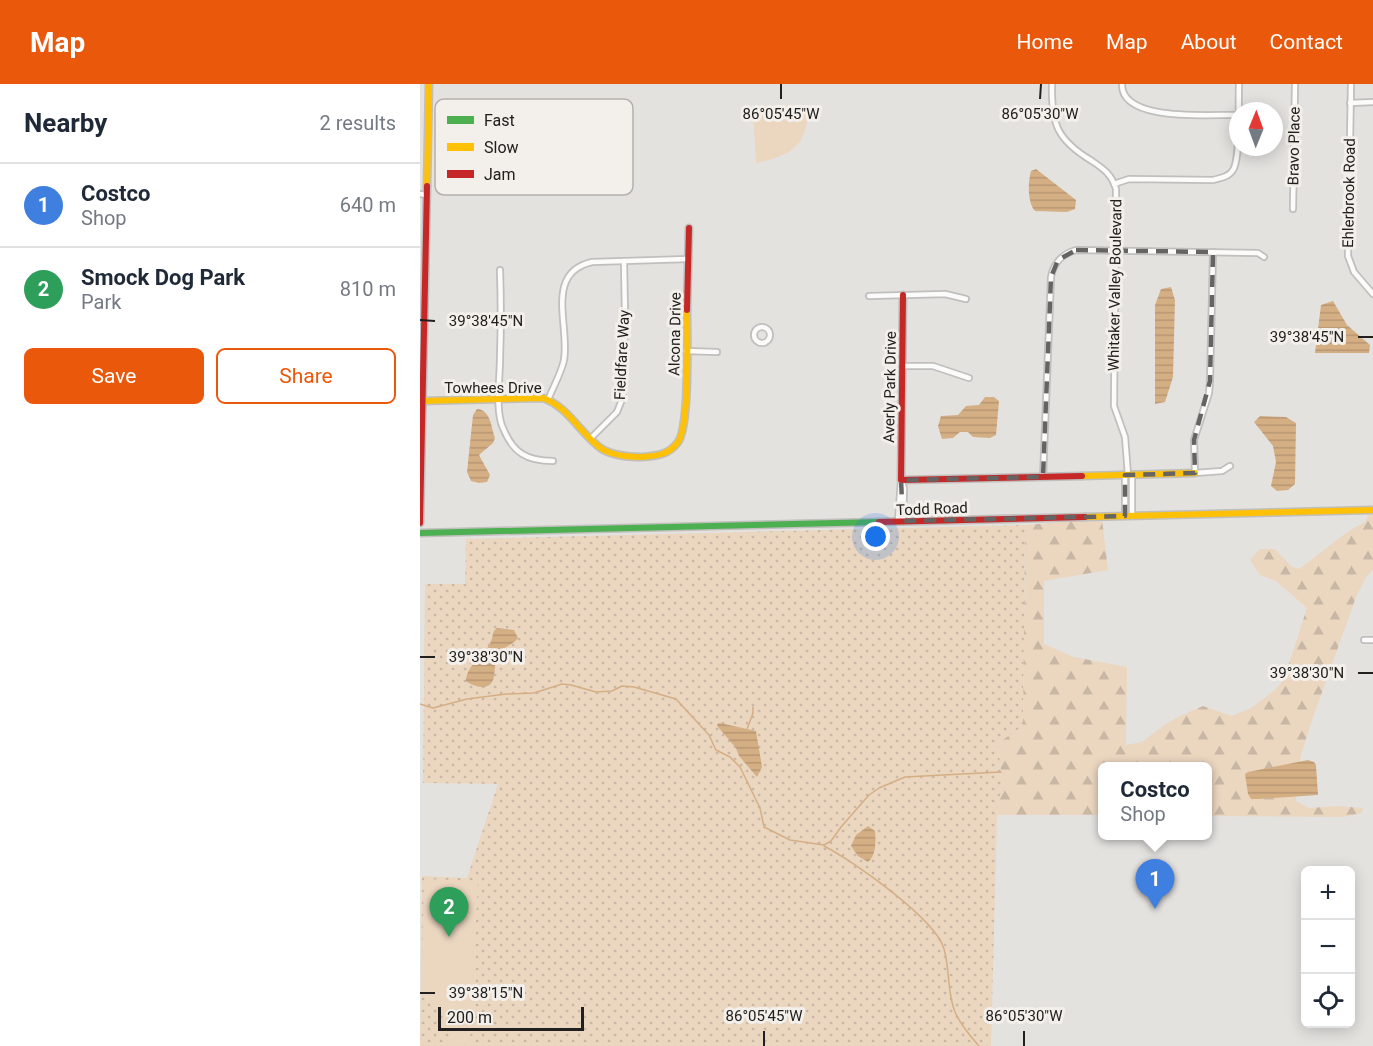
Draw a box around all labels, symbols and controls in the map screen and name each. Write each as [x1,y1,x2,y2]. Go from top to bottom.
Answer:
text: Map [30,26,85,59]
text: Home [1017,30,1073,54]
text: Map [1106,30,1148,54]
text: About [1181,30,1237,54]
text: Contact [1270,30,1343,54]
legend [435,99,633,195]
north arrow [1229,102,1283,156]
text: 86°05'45"W [743,105,819,123]
text: 86°05'30"W [1002,105,1078,123]
street label: Bravo Place [1284,106,1304,186]
text: Nearby [24,108,107,138]
text: 2 results [320,111,396,135]
text: Fast [484,111,515,130]
text: Slow [484,138,519,157]
street label: Ehlerbrook Road [1339,138,1359,248]
text: Jam [484,165,516,184]
text: Costco [81,181,150,206]
text: 1 [38,193,49,217]
text: 640 m [340,193,396,217]
street label: Whitaker Valley Boulevard [1104,199,1126,371]
text: Shop [81,206,127,230]
text: Smock Dog Park [81,265,245,290]
text: 2 [38,277,49,301]
text: 810 m [340,277,396,301]
text: Park [81,290,121,314]
street label: Alcona Drive [665,292,685,376]
street label: Fieldfare Way [611,309,633,401]
text: 39°38'45"N [449,312,523,330]
text: 39°38'45"N [1270,328,1344,346]
street label: Averly Park Drive [880,331,900,443]
button: Save [24,348,204,404]
button: Share [216,348,396,404]
street label: Towhees Drive [444,379,542,397]
street label: Todd Road [896,499,968,519]
your location [861,522,890,551]
text: 39°38'30"N [449,648,523,666]
text: 39°38'30"N [1270,664,1344,682]
popup [1098,762,1212,840]
text: Costco [1120,777,1190,802]
text: Shop [1120,802,1166,826]
pin: 1 [1136,860,1174,909]
map controls [1301,866,1355,1028]
button: + [1301,866,1355,920]
pin: 2 [429,888,468,937]
button: − [1301,920,1355,974]
button: locate [1301,974,1355,1028]
text: 39°38'15"N [449,984,523,1002]
scale bar [438,1004,584,1032]
text: 86°05'45"W [726,1007,802,1025]
text: 86°05'30"W [986,1007,1062,1025]
text: 200 m [447,1008,492,1027]

